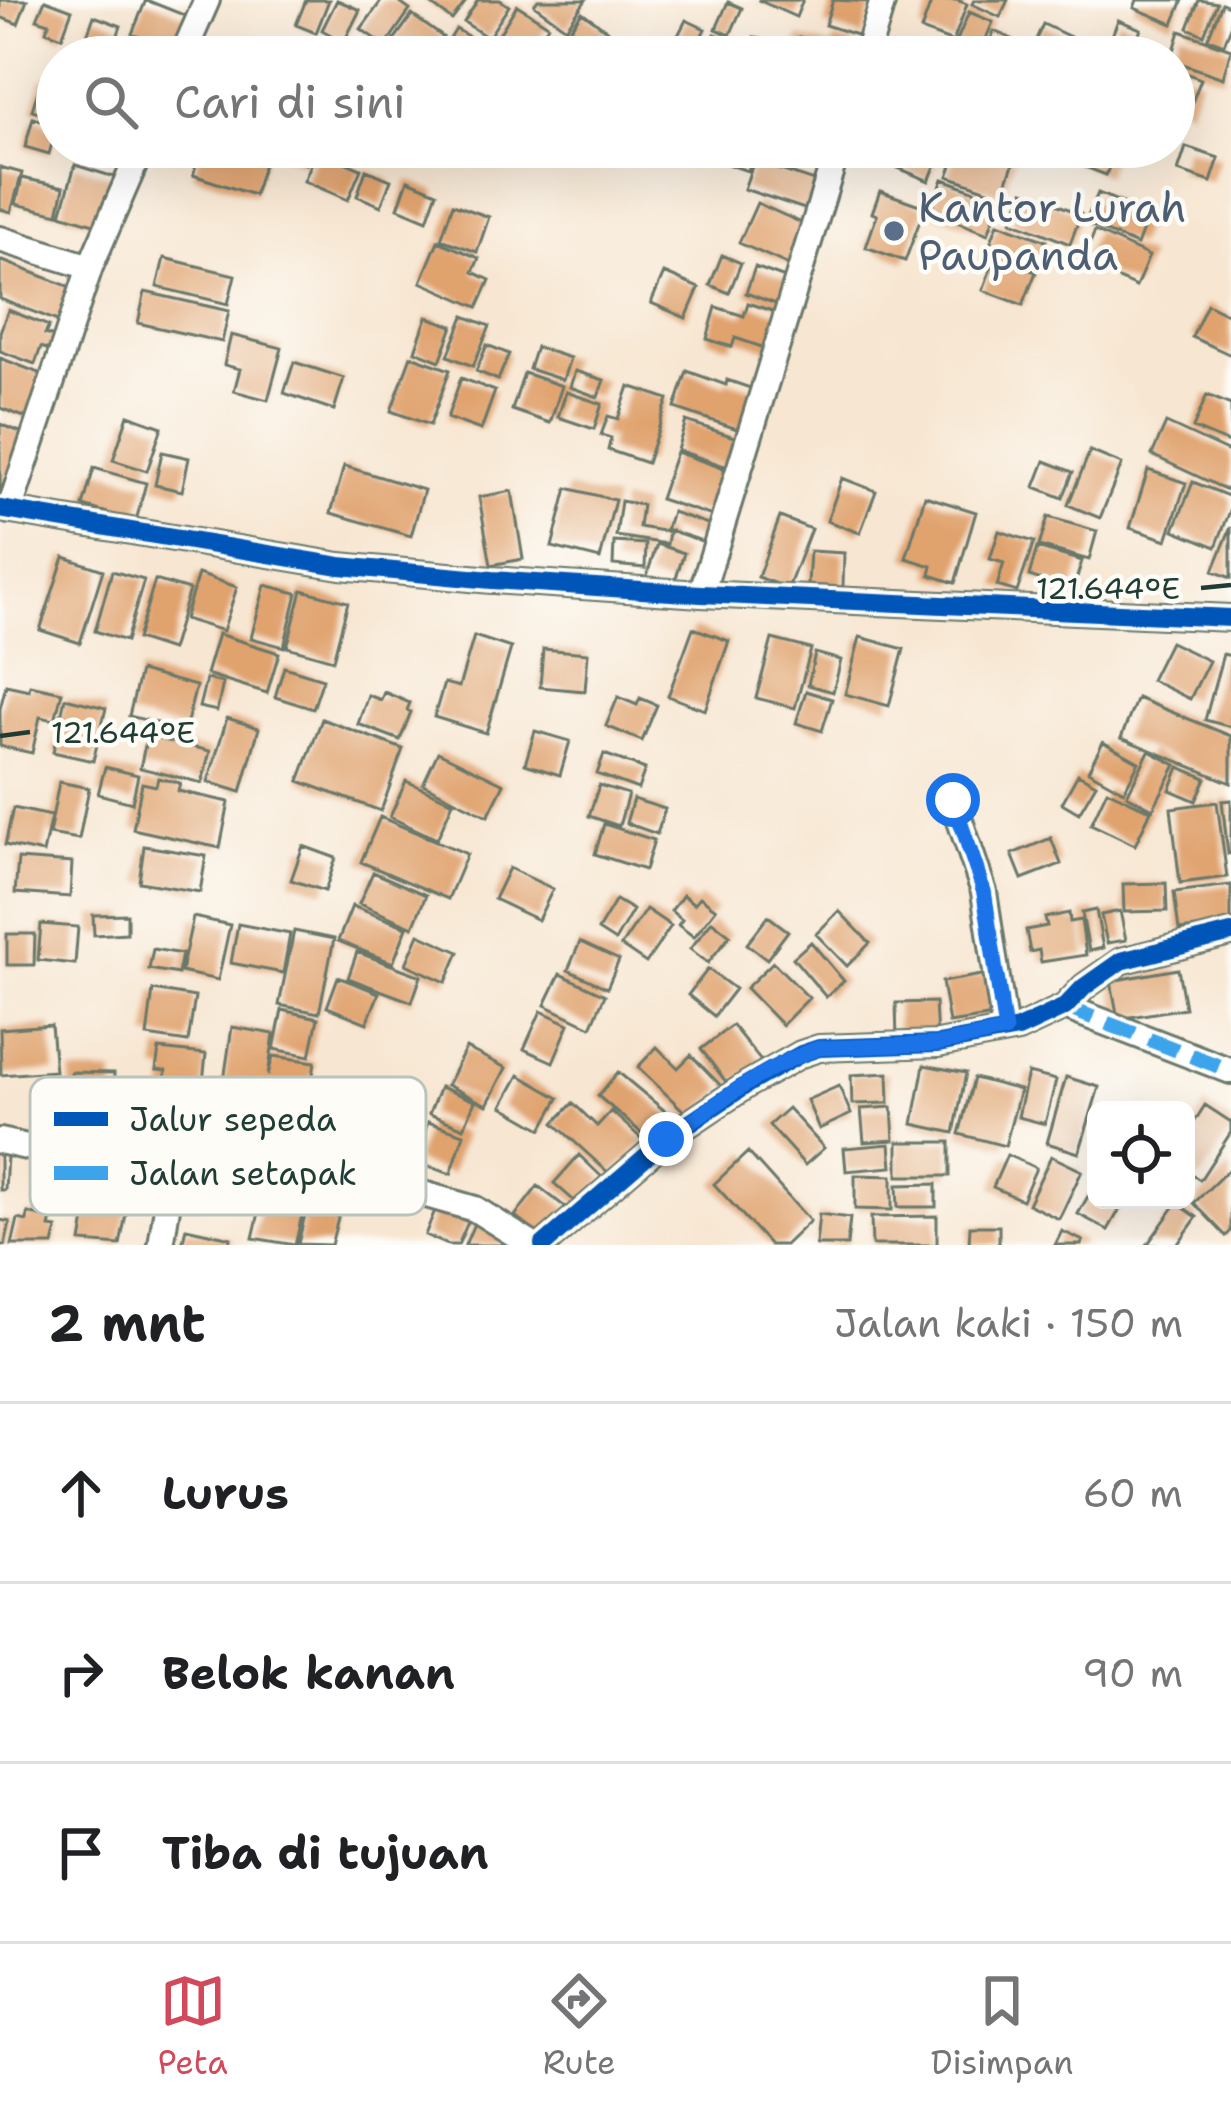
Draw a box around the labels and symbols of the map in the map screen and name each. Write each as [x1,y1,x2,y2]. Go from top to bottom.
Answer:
place label: Kantor Lurah Paupanda [918,179,1186,283]
marker: Kantor Lurah Paupanda [881,218,907,244]
text: 121.644°E [1036,568,1180,609]
text: 121.644°E [51,712,195,753]
route start [926,773,980,827]
legend [30,1077,426,1215]
text: Jalur sepeda [129,1097,337,1142]
route end [639,1112,693,1166]
text: Jalan setapak [129,1151,357,1196]

